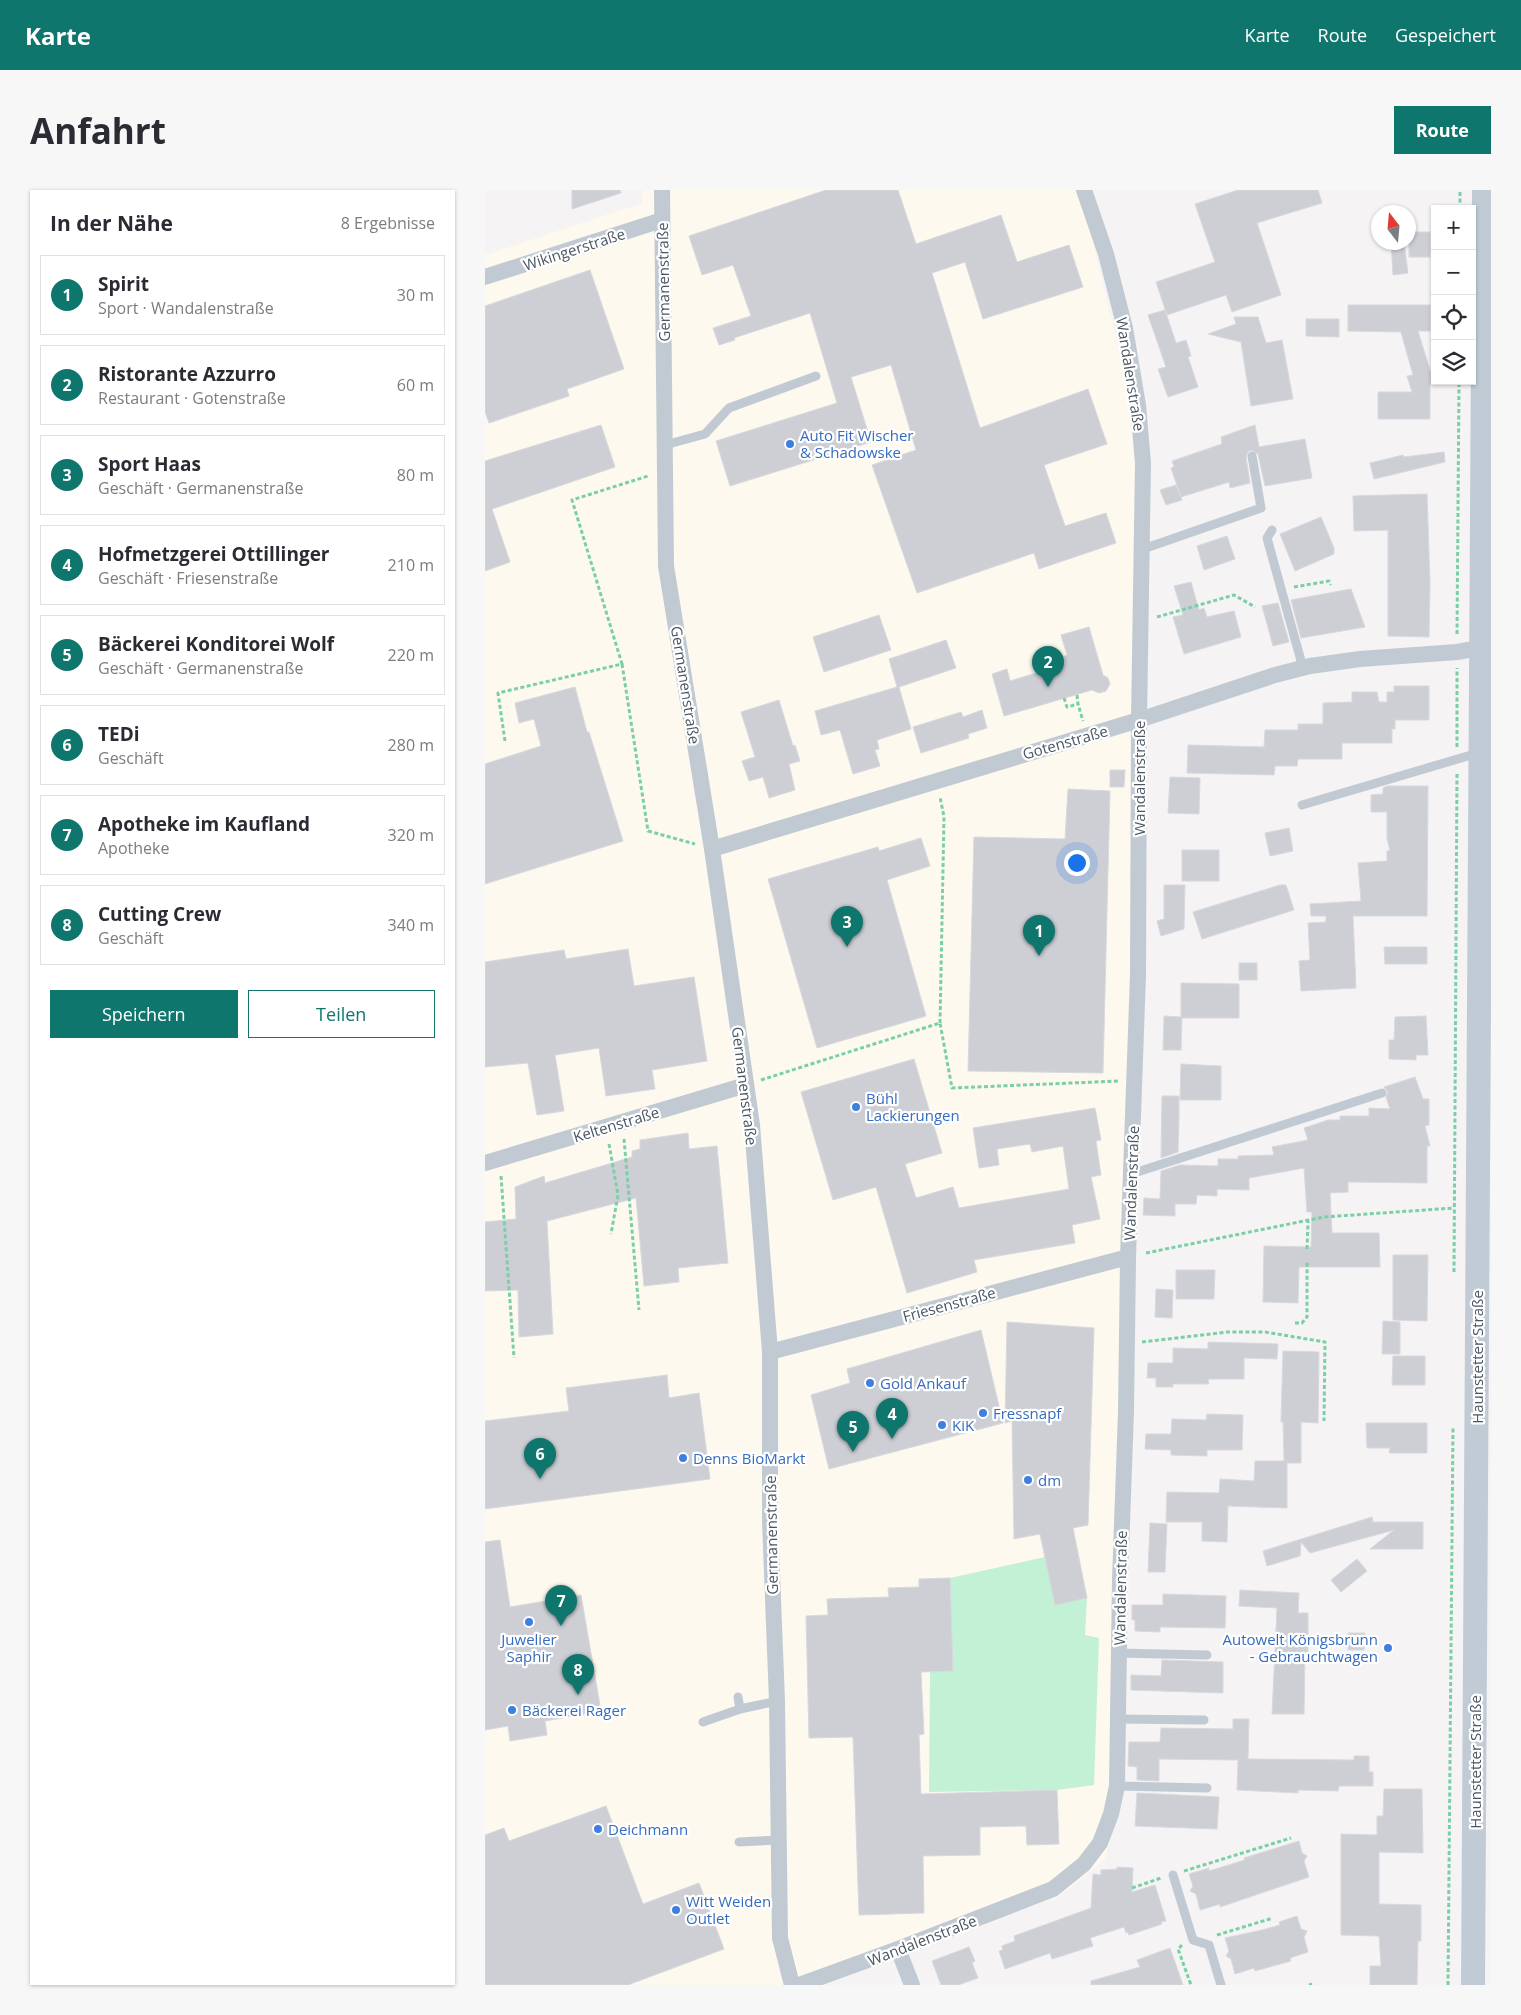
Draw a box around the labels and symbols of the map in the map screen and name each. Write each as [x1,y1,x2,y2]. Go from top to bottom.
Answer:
north arrow [1371,205,1416,250]
street label: Germanenstraße [652,222,674,342]
street label: Wikingerstraße [521,223,627,275]
street label: Wandalenstraße [1112,316,1150,432]
place label: Auto Fit Wischer & Schadowske [800,425,913,462]
marker: Auto Fit Wischer & Schadowske [784,438,796,450]
street label: Germanenstraße [667,625,705,745]
pin: 2 [1032,646,1064,687]
street label: Gotenstraße [1020,720,1110,764]
street label: Wandalenstraße [1129,720,1149,836]
your location [1064,850,1090,876]
pin: 3 [831,906,863,947]
pin: 1 [1023,915,1055,956]
street label: Germanenstraße [728,1026,762,1146]
place label: Bühl Lackierungen [866,1088,960,1125]
street label: Keltenstraße [570,1101,662,1147]
marker: Bühl Lackierungen [850,1101,862,1113]
street label: Wandalenstraße [1119,1125,1143,1241]
street label: Friesenstraße [900,1282,998,1326]
street label: Haunstetter Straße [1467,1290,1487,1424]
place label: Gold Ankauf [880,1373,967,1393]
marker: Gold Ankauf [864,1377,876,1389]
pin: 4 [876,1398,908,1439]
place label: Fressnapf [993,1403,1062,1423]
marker: Fressnapf [977,1407,989,1419]
pin: 5 [837,1411,869,1452]
place label: KiK [952,1415,975,1435]
marker: KiK [936,1419,948,1431]
pin: 6 [524,1438,556,1479]
place label: Denns BioMarkt [693,1448,805,1468]
marker: Denns BioMarkt [677,1452,689,1464]
place label: dm [1038,1470,1061,1490]
marker: dm [1022,1474,1034,1486]
street label: Germanenstraße [760,1475,782,1595]
street label: Wandalenstraße [1109,1530,1131,1646]
pin: 7 [545,1585,577,1626]
marker: Juwelier Saphir [523,1616,535,1628]
place label: Juwelier Saphir [499,1629,557,1666]
place label: Autowelt Königsbrunn - Gebrauchtwagen [1222,1629,1378,1666]
marker: Autowelt Königsbrunn - Gebrauchtwagen [1382,1642,1394,1654]
pin: 8 [562,1654,594,1695]
street label: Haunstetter Straße [1465,1695,1485,1829]
place label: Bäckerei Rager [522,1700,626,1720]
marker: Bäckerei Rager [506,1704,518,1716]
place label: Deichmann [608,1819,688,1839]
marker: Deichmann [592,1823,604,1835]
place label: Witt Weiden Outlet [686,1891,771,1928]
marker: Witt Weiden Outlet [670,1904,682,1916]
street label: Wandalenstraße [865,1910,979,1970]

